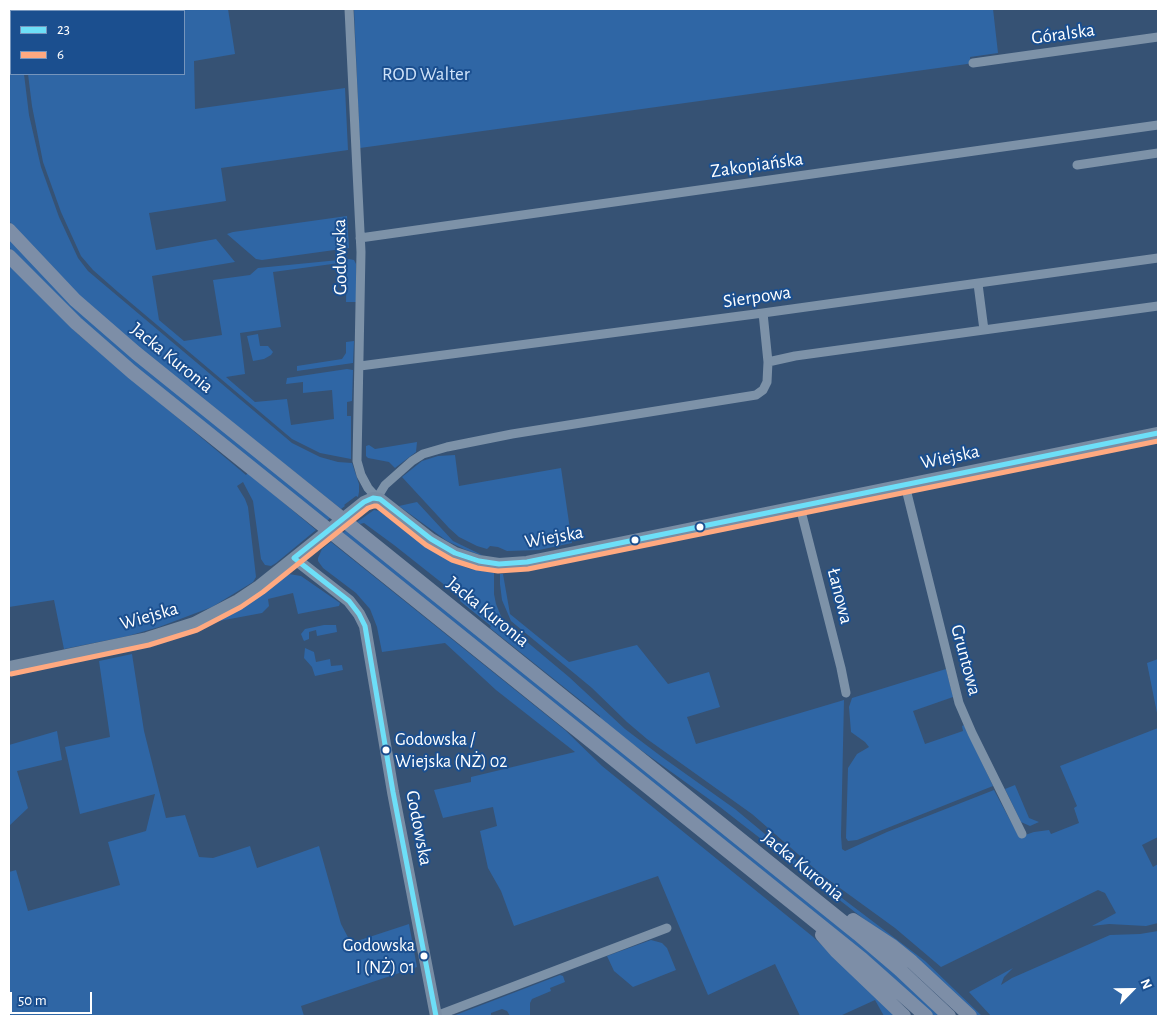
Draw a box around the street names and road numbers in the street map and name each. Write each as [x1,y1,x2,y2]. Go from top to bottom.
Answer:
street label: Góralska [1030,18,1096,50]
street label: Zakopiańska [709,147,805,183]
street label: Godowska [328,219,352,295]
street label: Sierpowa [722,281,792,313]
street label: Jacka Kuronia [126,318,218,398]
street label: Wiejska [919,440,981,474]
street label: Wiejska [523,521,585,553]
street label: Łanowa [822,566,858,626]
street label: Jacka Kuronia [442,572,534,652]
street label: Wiejska [117,597,181,635]
street label: Gruntowa [946,622,986,698]
street label: Godowska [401,788,437,868]
street label: Jacka Kuronia [757,826,849,906]

